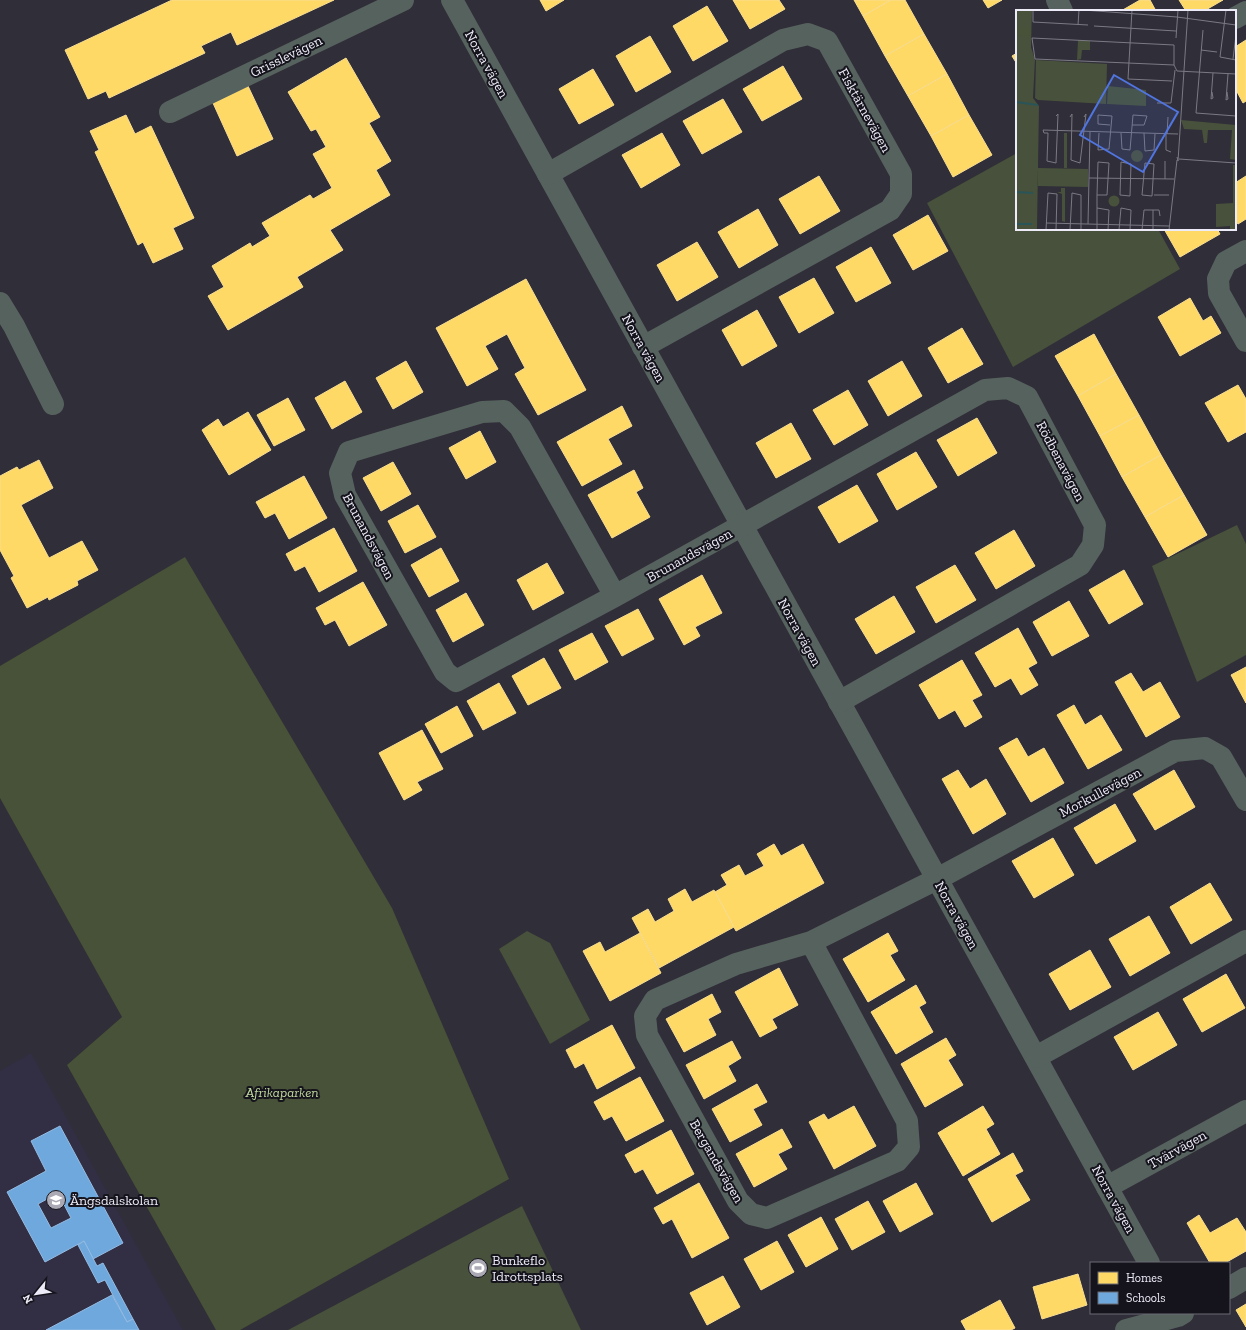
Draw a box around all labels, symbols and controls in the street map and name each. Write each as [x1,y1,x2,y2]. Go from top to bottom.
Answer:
inset map [1016,10,1236,230]
street label: Norra vägen [461,27,512,101]
street label: Grisslevägen [247,32,325,81]
street label: Fisktärnevägen [834,65,895,155]
street label: Norra vägen [618,311,669,385]
street label: Rödbenavägen [1032,418,1089,504]
street label: Brunandsvägen [339,490,398,582]
street label: Brunandsvägen [644,525,735,586]
street label: Norra vägen [774,595,825,669]
street label: Morkullevägen [1056,764,1144,821]
street label: Norra vägen [931,878,982,952]
park label: Afrikaparken [244,1084,319,1101]
street label: Bergandsvägen [686,1117,747,1206]
street label: Tvärvägen [1145,1126,1210,1172]
street label: Norra vägen [1088,1162,1139,1236]
school or university icon: Ängsdalskolan [45,1189,67,1211]
place label: Ängsdalskolan [70,1192,158,1209]
place label: Bunkeflo Idrottsplats [492,1252,563,1285]
sports icon: Bunkeflo Idrottsplats [467,1257,489,1279]
legend [1090,1262,1230,1314]
text: Homes [1126,1271,1162,1285]
north arrow [16,1274,56,1314]
text: N [20,1291,35,1306]
text: Schools [1126,1291,1165,1305]

